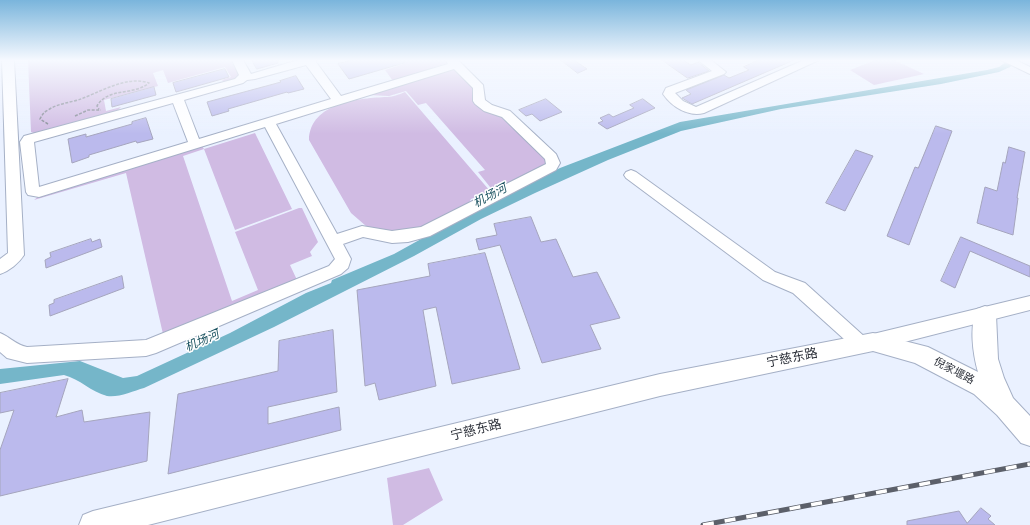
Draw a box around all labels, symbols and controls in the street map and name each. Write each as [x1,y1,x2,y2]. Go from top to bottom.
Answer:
water label: 机场河 [471,181,509,211]
water label: 机场河 [183,327,221,355]
street label: 宁慈东路 [765,345,819,371]
street label: 倪家堰路 [931,355,977,387]
street label: 宁慈东路 [449,416,503,444]

